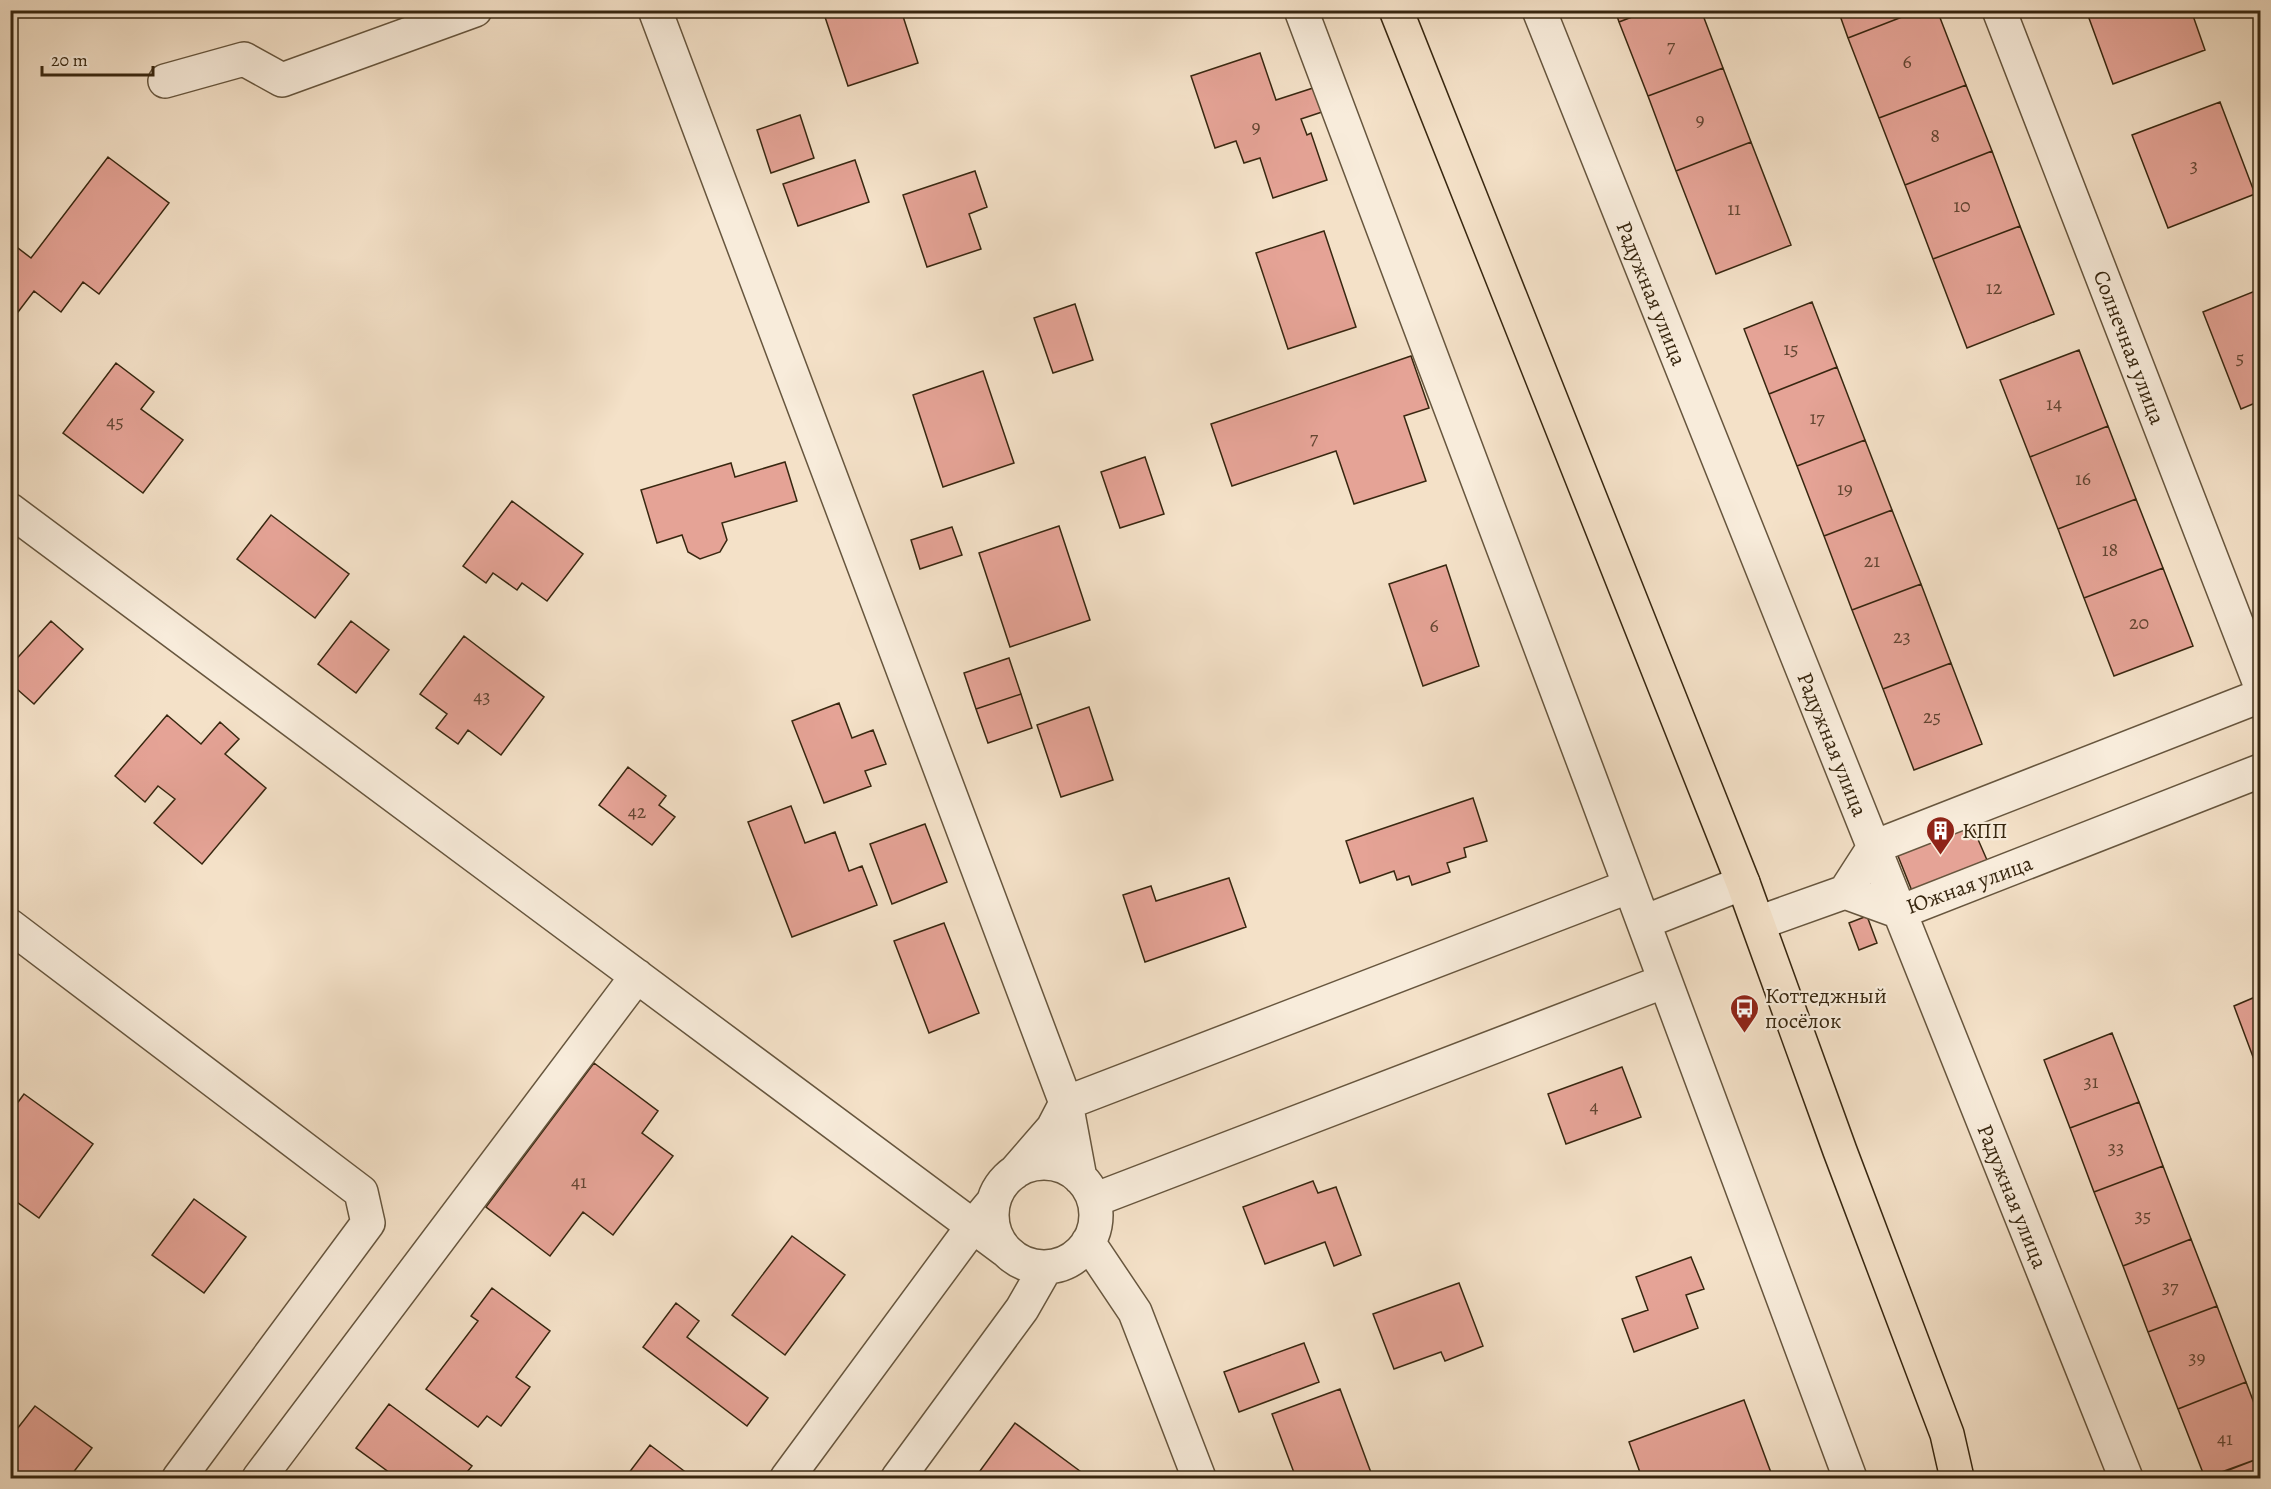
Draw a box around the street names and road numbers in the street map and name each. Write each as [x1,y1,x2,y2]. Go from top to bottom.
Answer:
street label: Радужная улица [1608,217,1694,371]
street label: Солнечная улица [2086,266,2173,430]
street label: Радужная улица [1789,668,1875,822]
street label: Южная улица [1902,848,2038,922]
street label: Радужная улица [1969,1120,2055,1274]

